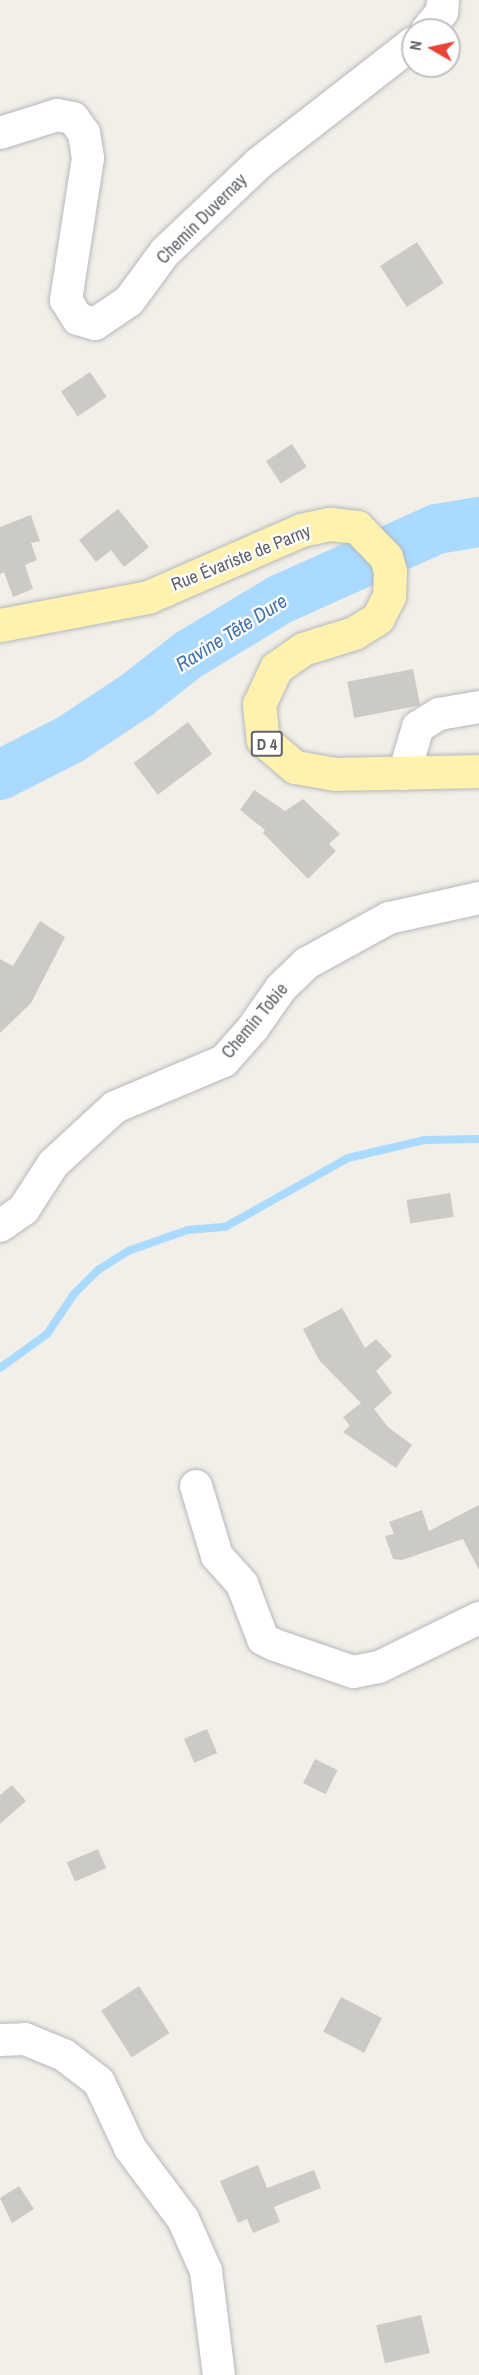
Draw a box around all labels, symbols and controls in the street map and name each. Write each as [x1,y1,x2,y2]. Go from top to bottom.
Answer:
north arrow [401,18,461,78]
text: N [404,39,427,52]
street label: Chemin Duvernay [152,169,252,269]
street label: Rue Évariste de Parny [168,520,314,596]
water label: Ravine Tête Dure [171,588,291,676]
road number: D 4 [250,731,284,757]
street label: Chemin Tobie [217,979,293,1063]

